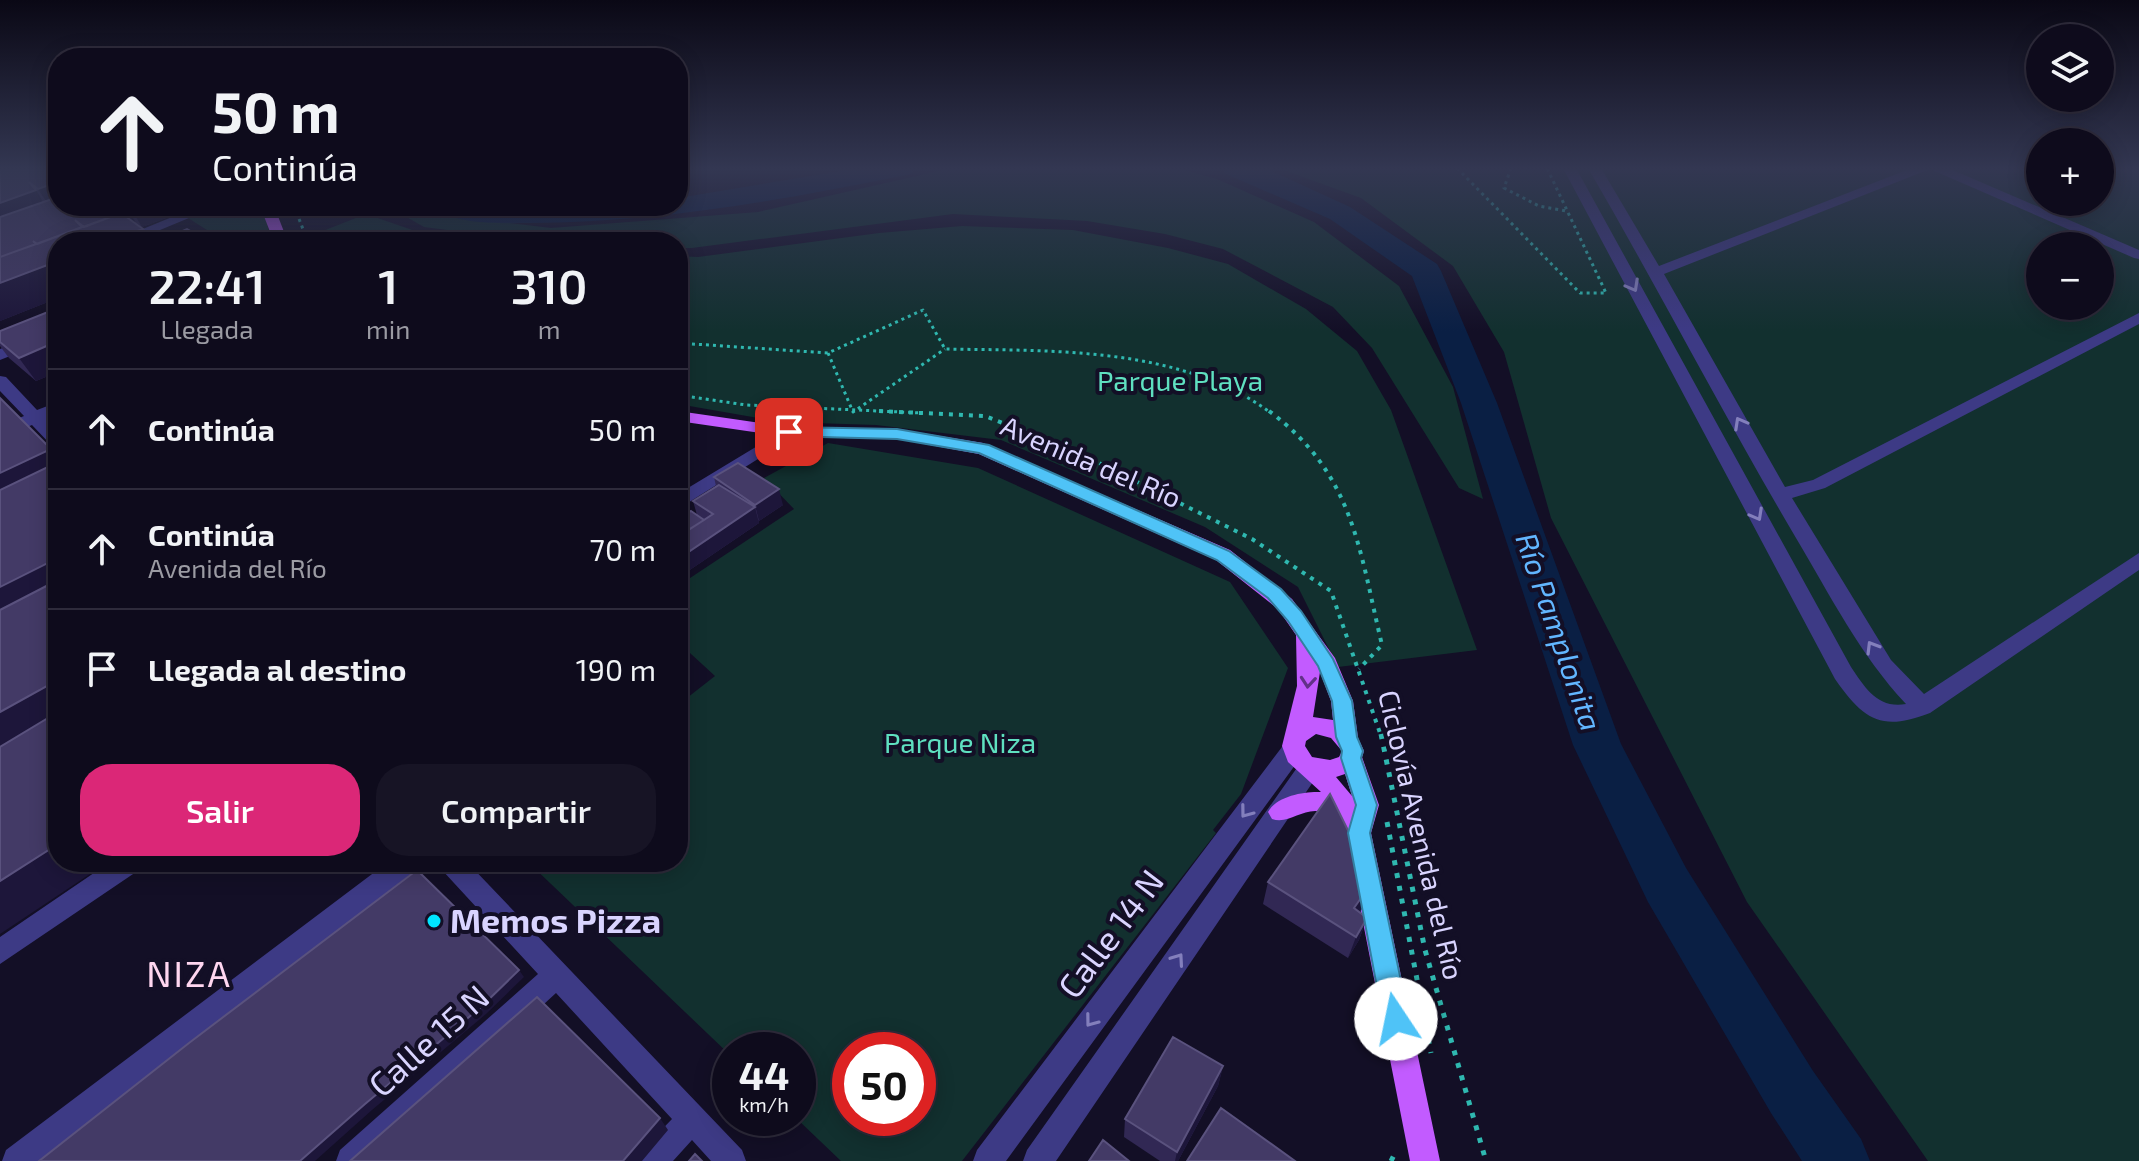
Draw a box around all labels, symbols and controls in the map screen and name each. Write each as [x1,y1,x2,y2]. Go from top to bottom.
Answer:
map controls [2026,24,2114,320]
button: layers [2026,24,2114,112]
text: 50 m [212,77,340,144]
icon: ahead [80,80,184,184]
button: + [2026,128,2114,216]
text: Continúa [212,145,358,188]
button: − [2026,232,2114,320]
text: 22:41 [148,256,266,314]
text: 1 [378,256,398,314]
text: 310 [511,256,588,314]
one-way arrow [1623,278,1638,292]
text: Llegada [161,313,253,344]
text: min [366,313,410,344]
text: m [538,313,561,344]
park label: Parque Playa [1097,363,1263,397]
pin [755,398,823,466]
icon: ahead [80,407,124,451]
street label: Avenida del Río [996,408,1187,514]
icon: arrive [767,410,811,454]
text: Continúa [148,411,275,447]
text: 50 m [589,411,656,447]
one-way arrow [1734,417,1750,432]
one-way arrow [1747,506,1762,521]
text: Continúa [148,516,275,552]
icon: ahead [80,527,124,571]
water label: Río Pamplonita [1509,528,1611,735]
text: 70 m [590,531,656,567]
text: Avenida del Río [148,552,327,583]
one-way arrow [1867,641,1882,656]
icon: arrive [80,647,124,691]
text: Llegada al destino [148,651,407,687]
text: 190 m [576,651,656,687]
one-way arrow [1300,676,1317,689]
street label: Ciclovía Avenida del Río [1372,687,1472,983]
park label: Parque Niza [884,725,1036,759]
button: Salir [80,764,360,856]
button: Compartir [376,764,656,856]
one-way arrow [1242,803,1256,818]
street label: Calle 14 N [1048,861,1171,1005]
place label: Memos Pizza [450,899,661,940]
marker: Memos Pizza [425,912,443,930]
district label: NIZA [146,951,232,994]
one-way arrow [1168,953,1183,967]
street label: Calle 15 N [360,975,496,1104]
position arrow [1354,977,1438,1061]
one-way arrow [1087,1012,1101,1027]
speed limit sign: 50 [832,1032,936,1136]
text: 44 [739,1050,789,1098]
text: km/h [739,1092,789,1116]

